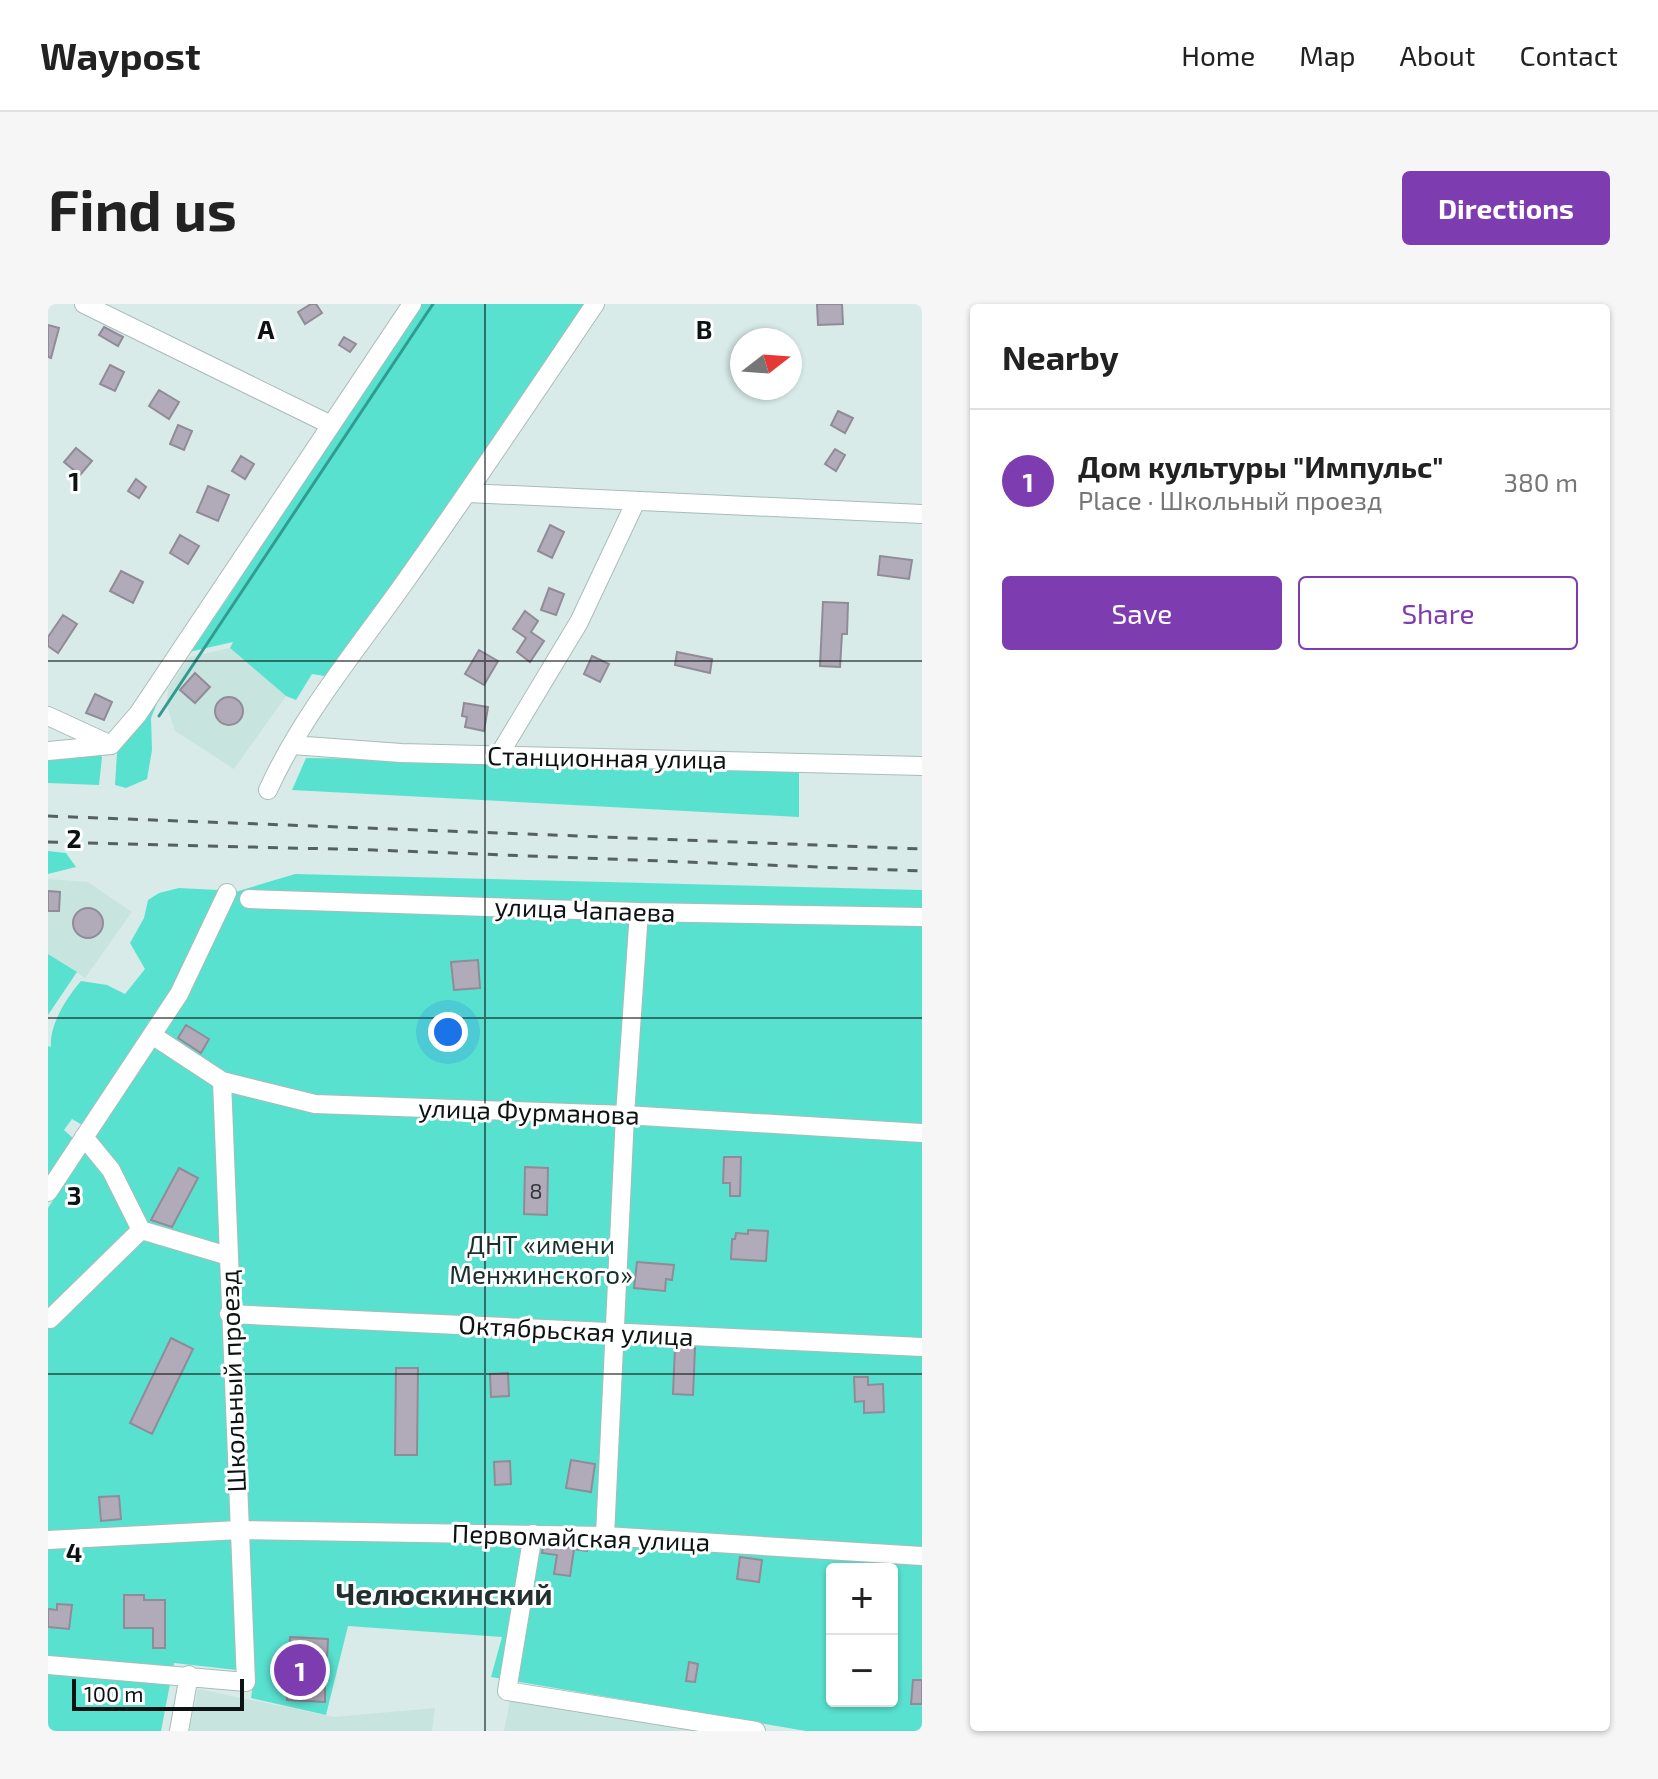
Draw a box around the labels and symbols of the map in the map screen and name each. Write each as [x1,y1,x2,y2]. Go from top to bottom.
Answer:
text: A [258,313,275,344]
text: B [696,313,712,344]
north arrow [730,328,802,400]
text: 1 [68,465,80,496]
street label: Станционная улица [487,739,727,775]
text: 2 [66,822,82,853]
street label: улица Чапаева [494,890,676,928]
your location [428,1012,468,1052]
street label: улица Фурманова [418,1091,640,1131]
house number: 8 [529,1177,543,1203]
text: 3 [67,1179,81,1210]
park label: ДНТ «имени Менжинского» [449,1228,633,1289]
street label: Школьный проезд [212,1269,251,1493]
street label: Октябрьская улица [458,1308,694,1352]
street label: Первомайская улица [451,1516,711,1558]
text: 4 [66,1536,82,1567]
district label: Челюскинский [336,1575,553,1611]
pin: 1 [274,1640,326,1700]
scale bar [72,1675,244,1711]

